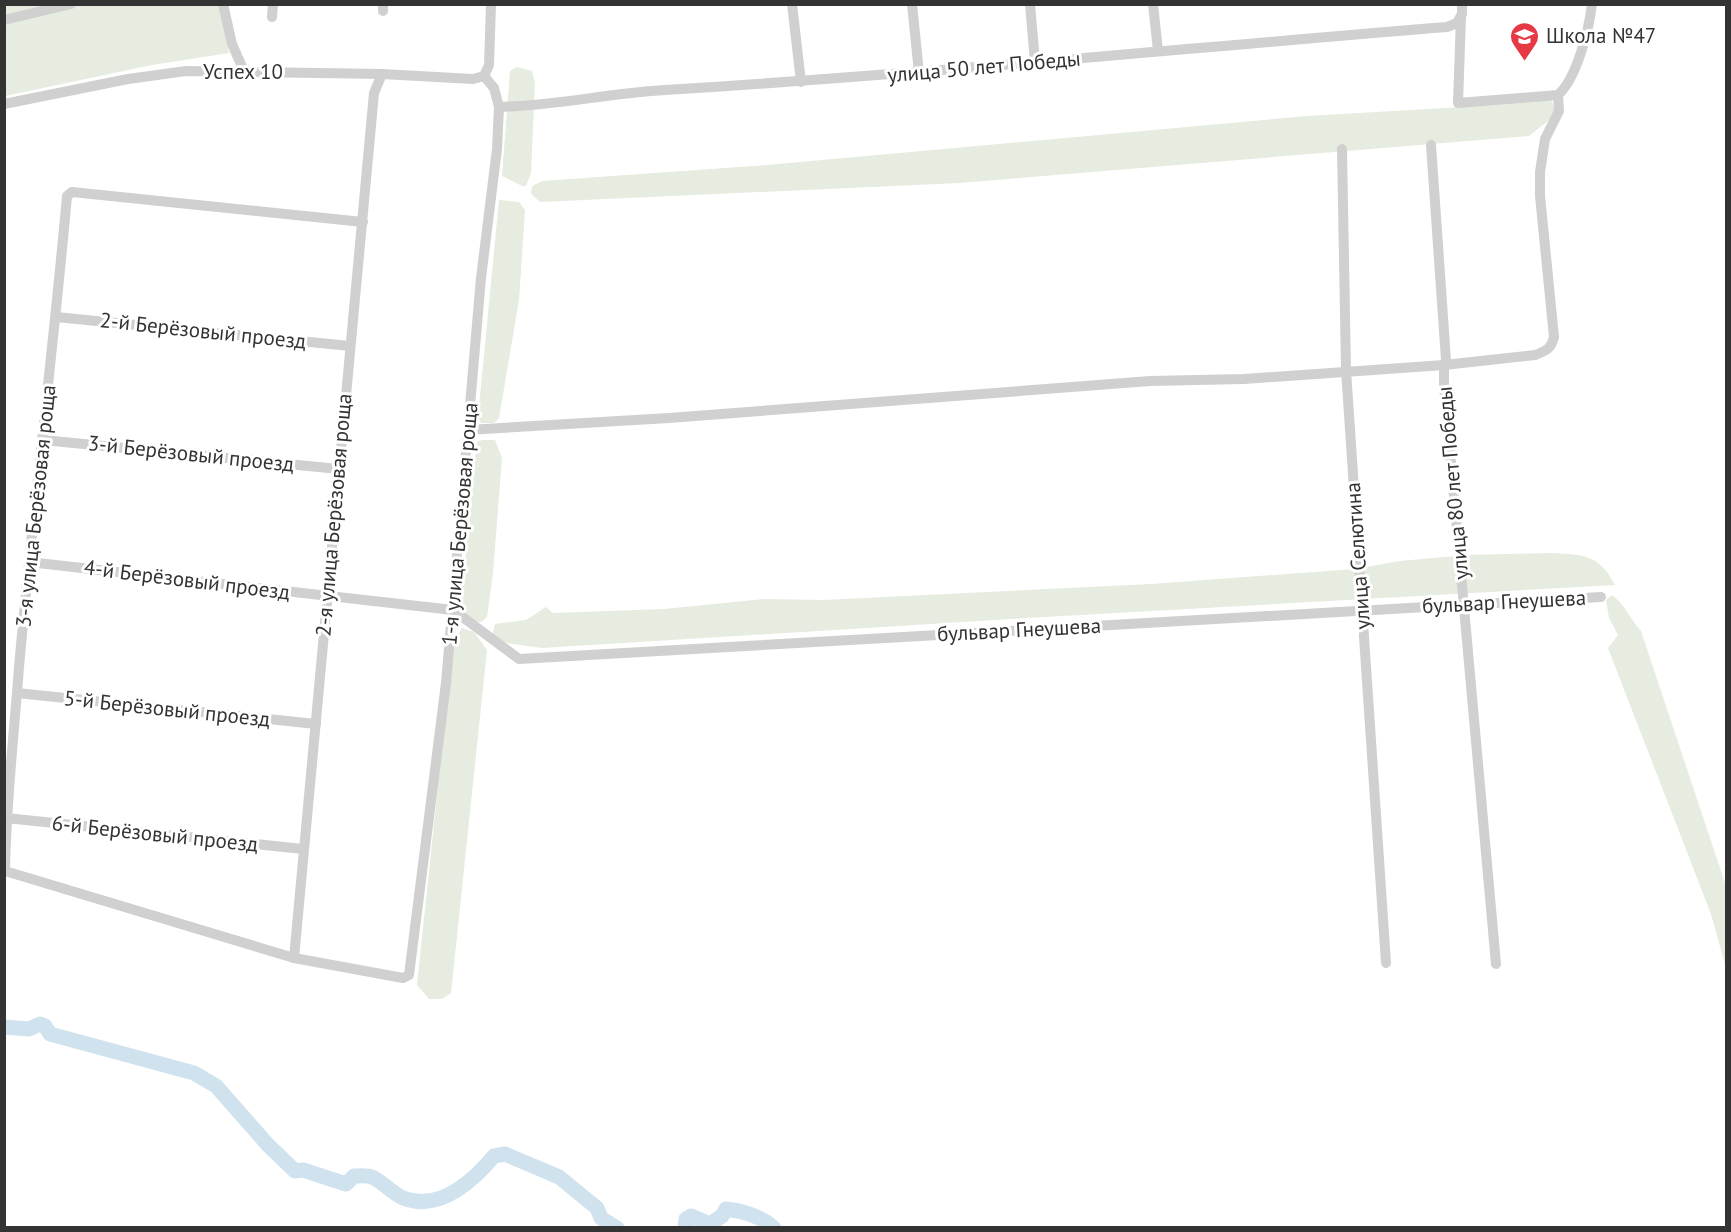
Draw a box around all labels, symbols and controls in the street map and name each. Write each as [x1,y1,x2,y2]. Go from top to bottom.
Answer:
school or university icon: Школа №47 [1509,20,1541,62]
place label: Школа №47 [1546,22,1656,49]
street label: улица 50 лет Победы [886,45,1082,88]
street label: Успех 10 [203,58,283,85]
street label: 2-й Берёзовый проезд [99,306,308,355]
street label: 3-я улица Берёзовая роща [9,383,62,629]
street label: улица 80 лет Победы [1431,385,1474,581]
street label: 2-я улица Берёзовая роща [309,392,358,638]
street label: 1-я улица Берёзовая роща [435,401,484,647]
street label: 3-й Берёзовый проезд [87,429,296,478]
street label: улица Селютина [1339,482,1376,631]
street label: 4-й Берёзовый проезд [82,553,292,606]
street label: бульвар Гнеушева [1421,584,1587,619]
street label: бульвар Гнеушева [936,612,1102,647]
street label: 5-й Берёзовый проезд [63,684,272,733]
street label: 6-й Берёзовый проезд [51,809,260,858]

